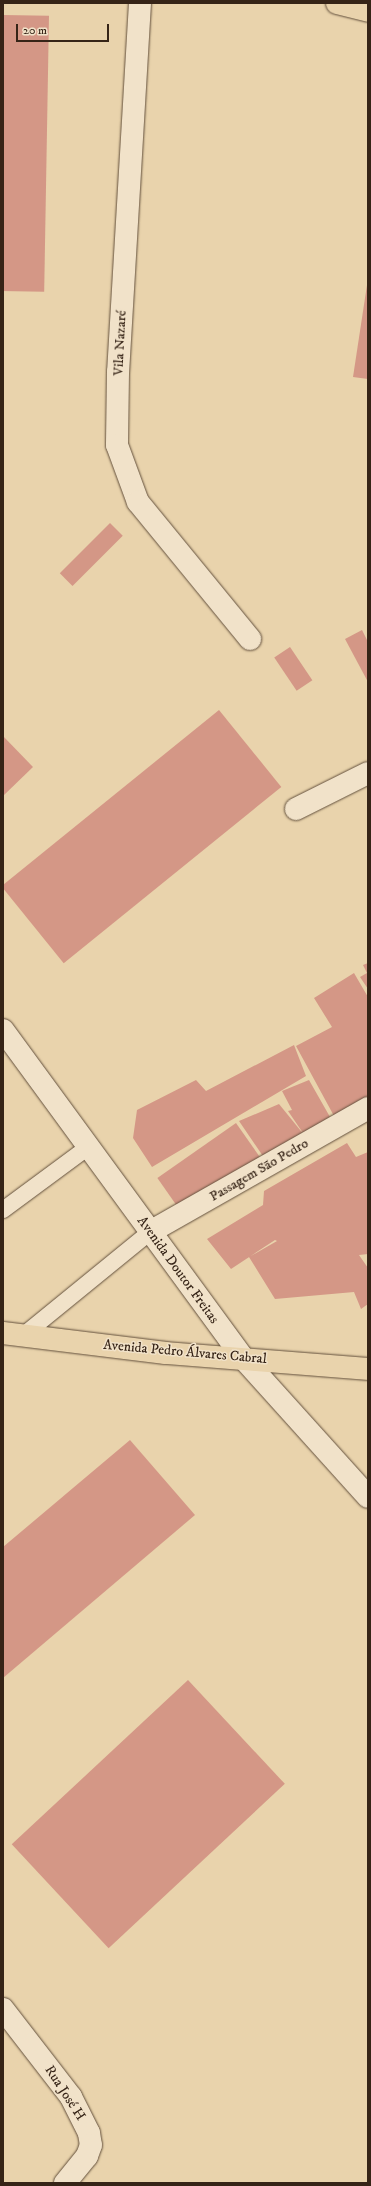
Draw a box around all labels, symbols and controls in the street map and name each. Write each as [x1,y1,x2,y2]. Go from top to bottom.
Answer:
scale bar [18,16,111,42]
text: 20 m [23,23,47,38]
street label: Vila Nazaré [110,310,130,376]
street label: Passagem São Pedro [207,1135,311,1205]
street label: Avenida Doutor Freitas [133,1213,223,1327]
street label: Avenida Pedro Álvares Cabral [103,1336,267,1368]
street label: Rua José H [41,2062,89,2124]

